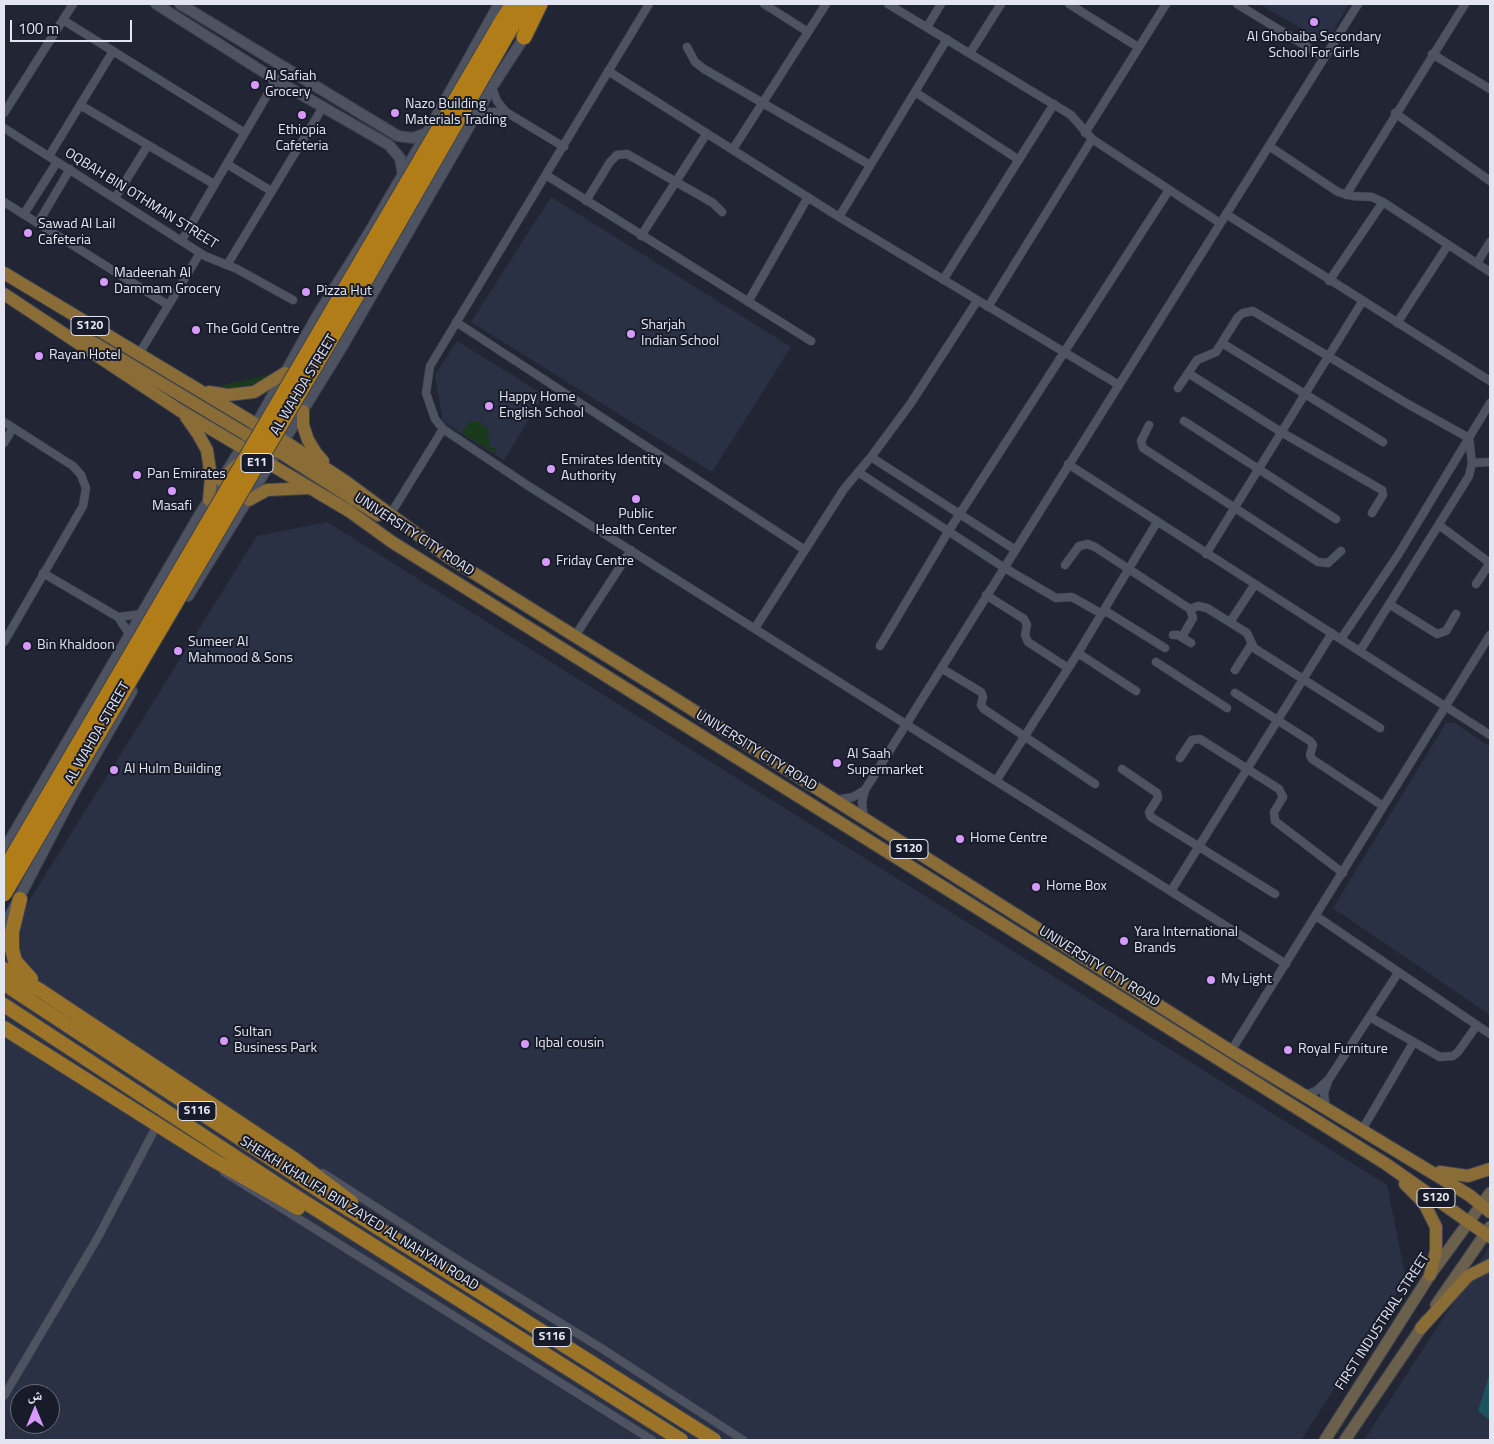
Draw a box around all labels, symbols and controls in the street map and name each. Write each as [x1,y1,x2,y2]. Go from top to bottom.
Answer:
scale bar [12,10,135,42]
marker: Al Ghobaiba Secondary School For Girls [1308,16,1320,28]
text: 100 m [18,17,59,40]
place label: Al Ghobaiba Secondary School For Girls [1247,30,1381,62]
place label: Al Safiah Grocery [265,69,316,102]
marker: Al Safiah Grocery [249,79,261,91]
place label: Nazo Building Materials Trading [405,97,507,130]
marker: Nazo Building Materials Trading [389,107,401,119]
marker: Ethiopia Cafeteria [296,109,308,121]
place label: Ethiopia Cafeteria [275,123,329,156]
street label: OQBAH BIN OTHMAN STREET [61,145,221,253]
place label: Sawad Al Lail Cafeteria [38,217,115,250]
marker: Sawad Al Lail Cafeteria [22,227,34,239]
place label: Madeenah Al Dammam Grocery [114,266,221,298]
marker: Madeenah Al Dammam Grocery [98,276,110,288]
place label: Pizza Hut [316,284,372,300]
marker: Pizza Hut [300,286,312,298]
road number: S120 [71,316,109,336]
place label: Sharjah Indian School [641,318,719,351]
place label: The Gold Centre [206,322,299,338]
marker: The Gold Centre [190,324,202,336]
marker: Sharjah Indian School [625,328,637,340]
street label: AL WAHDA STREET [267,332,341,438]
place label: Rayan Hotel [49,348,121,364]
marker: Rayan Hotel [33,350,45,362]
place label: Happy Home English School [499,390,584,422]
marker: Happy Home English School [483,400,495,412]
road number: E11 [241,453,273,472]
place label: Emirates Identity Authority [561,453,662,486]
marker: Emirates Identity Authority [545,463,557,475]
place label: Pan Emirates [147,467,226,483]
marker: Pan Emirates [131,469,143,481]
marker: Masafi [166,485,178,497]
street label: UNIVERSITY CITY ROAD [351,490,477,580]
marker: Public Health Center [630,493,642,505]
place label: Masafi [152,499,192,515]
place label: Public Health Center [595,507,677,540]
place label: Friday Centre [556,554,634,570]
marker: Friday Centre [540,556,552,568]
place label: Sumeer Al Mahmood & Sons [188,635,293,668]
place label: Bin Khaldoon [37,638,115,654]
marker: Bin Khaldoon [21,640,33,652]
marker: Sumeer Al Mahmood & Sons [172,645,184,657]
street label: AL WAHDA STREET [62,679,134,787]
street label: UNIVERSITY CITY ROAD [692,707,820,795]
place label: Al Saah Supermarket [847,747,923,780]
marker: Al Saah Supermarket [831,757,843,769]
place label: Al Hulm Building [124,762,221,778]
marker: Al Hulm Building [108,764,120,776]
place label: Home Centre [970,831,1047,847]
marker: Home Centre [954,833,966,845]
road number: S120 [890,840,928,859]
place label: Home Box [1046,879,1107,895]
marker: Home Box [1030,881,1042,893]
street label: UNIVERSITY CITY ROAD [1035,923,1163,1011]
place label: Yara International Brands [1134,925,1238,958]
marker: Yara International Brands [1118,935,1130,947]
place label: My Light [1221,972,1272,988]
marker: My Light [1205,974,1217,986]
place label: Sultan Business Park [234,1025,317,1058]
marker: Sultan Business Park [218,1035,230,1047]
place label: Iqbal cousin [535,1036,604,1052]
marker: Iqbal cousin [519,1038,531,1050]
place label: Royal Furniture [1298,1042,1388,1058]
marker: Royal Furniture [1282,1044,1294,1056]
road number: S116 [178,1102,216,1120]
street label: SHEIKH KHALIFA BIN ZAYED AL NAHYAN ROAD [237,1133,481,1295]
road number: S120 [1417,1188,1455,1208]
street label: FIRST INDUSTRIAL STREET [1332,1250,1434,1394]
road number: S116 [533,1328,571,1346]
north arrow [10,1384,60,1434]
text: ش [28,1384,42,1405]

